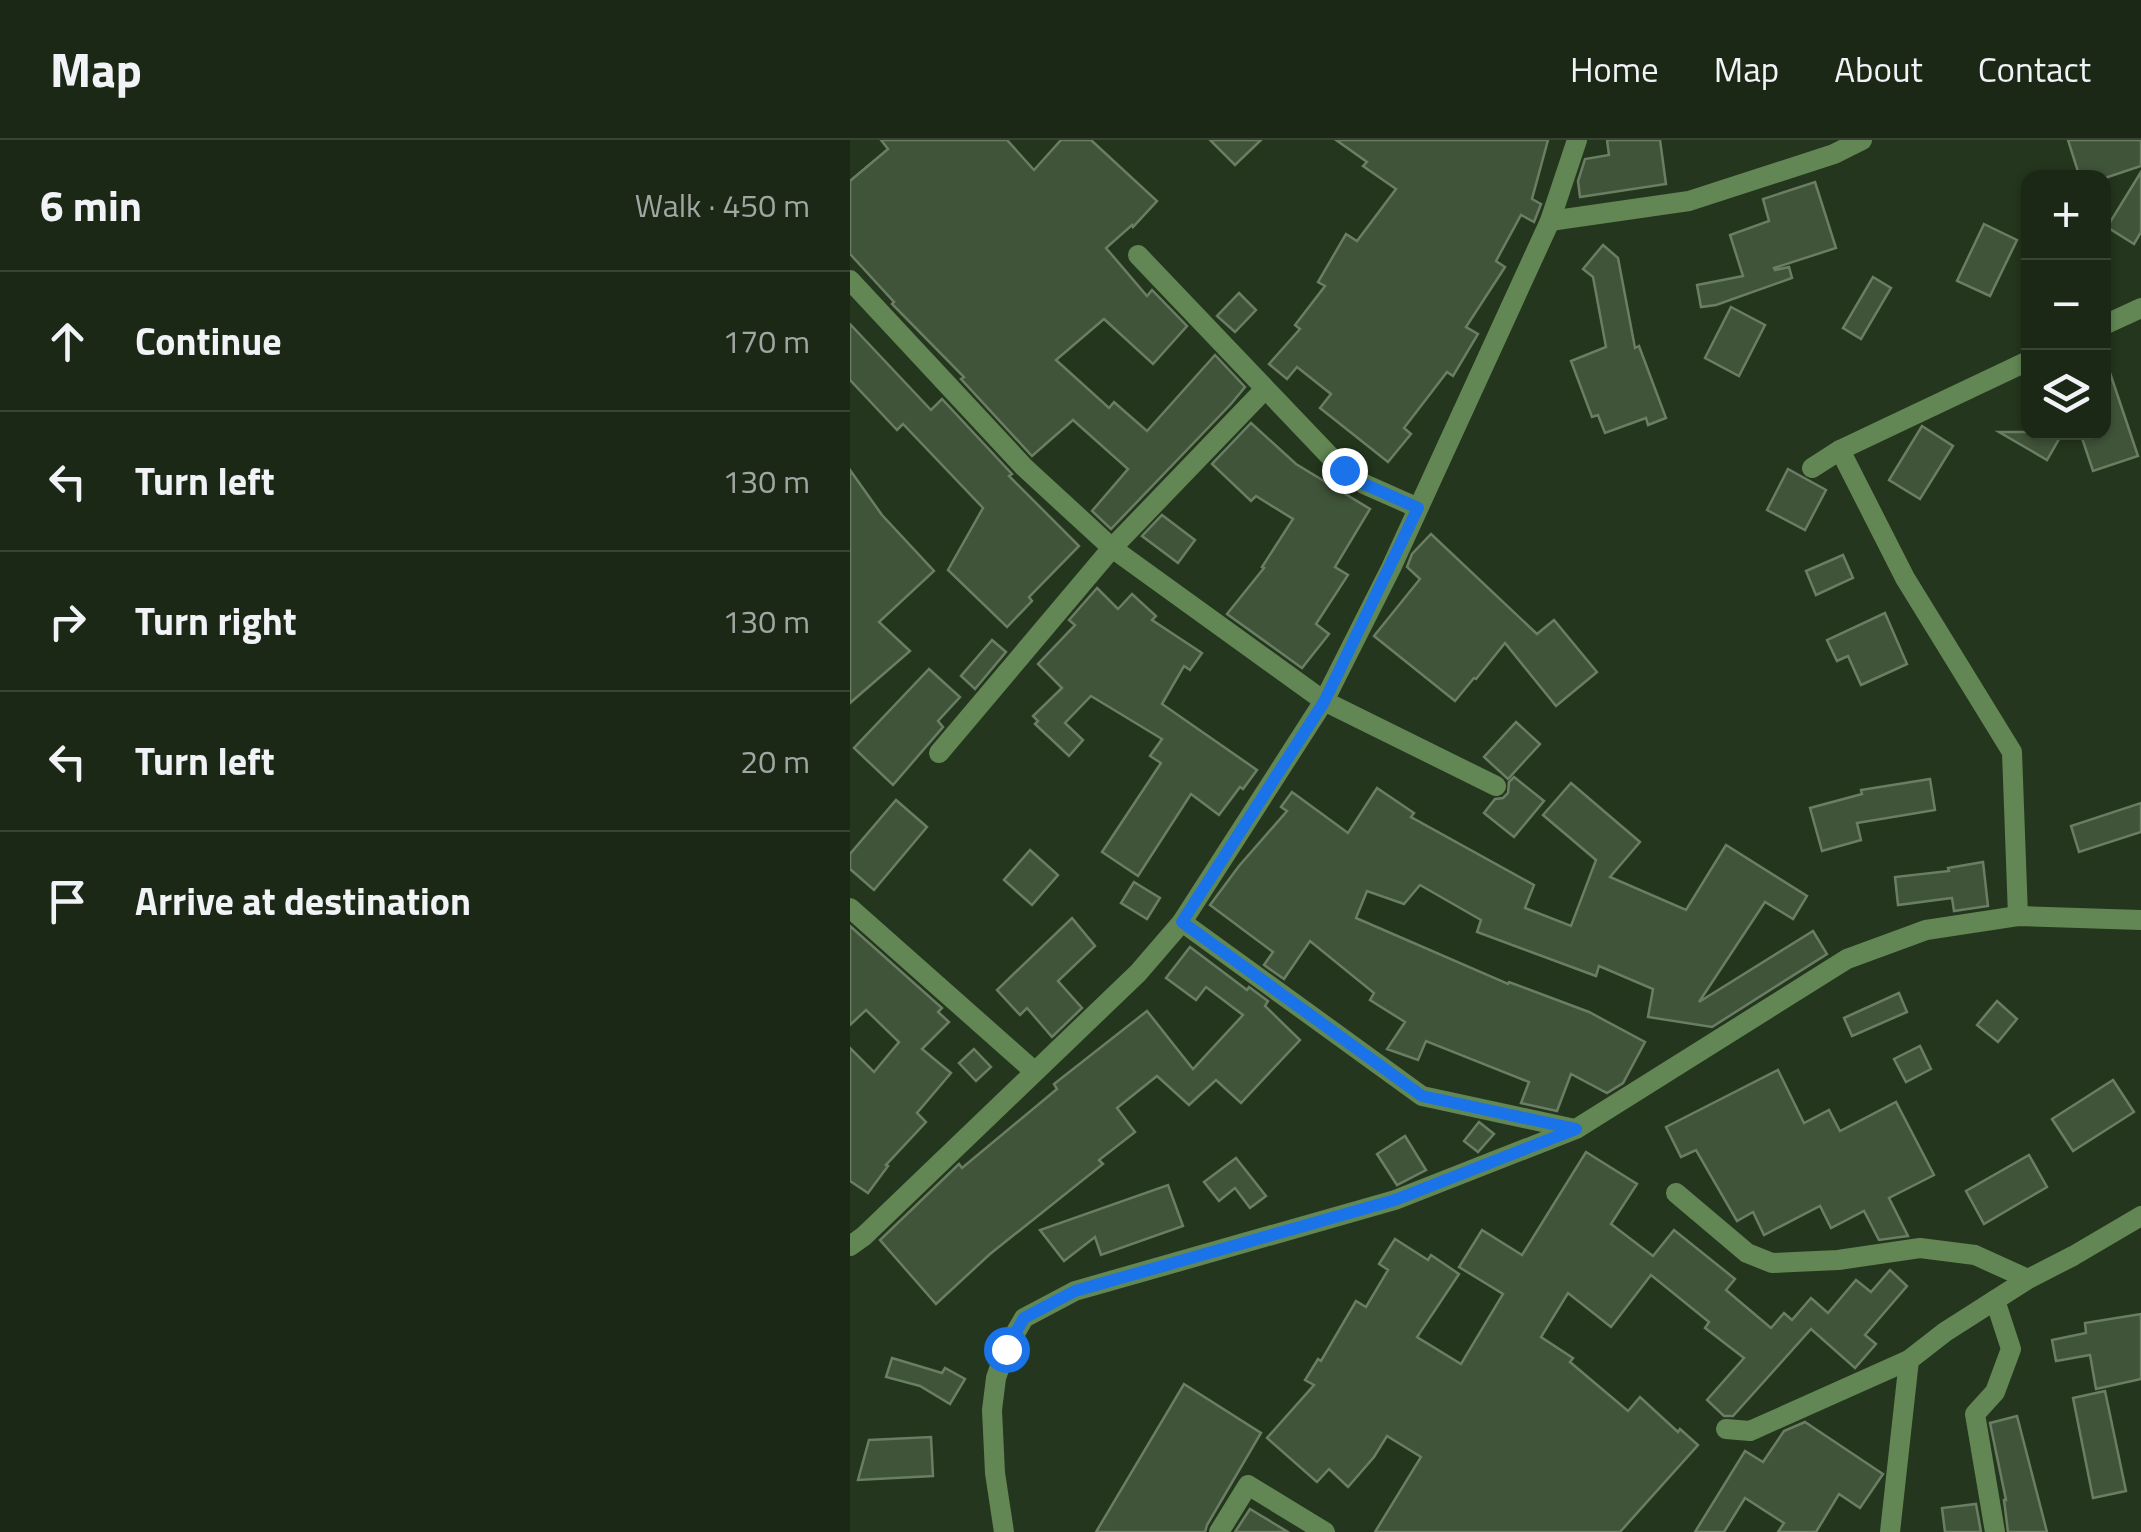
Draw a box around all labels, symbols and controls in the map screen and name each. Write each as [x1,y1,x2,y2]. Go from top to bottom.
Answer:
text: Map [50,33,142,106]
text: Home [1570,42,1659,96]
text: Map [1714,42,1779,96]
text: About [1834,42,1923,96]
text: Contact [1978,42,2091,96]
map controls [2021,170,2111,440]
button: + [2021,170,2111,260]
text: 6 min [40,173,142,237]
text: Walk · 450 m [635,181,810,229]
button: − [2021,260,2111,350]
text: Continue [135,312,282,370]
icon: ahead [40,314,95,369]
text: 170 m [722,317,810,365]
button: layers [2021,350,2111,440]
route end [1322,448,1368,494]
text: Turn left [135,452,275,510]
icon: left [40,454,95,509]
text: 130 m [722,457,810,505]
text: Turn right [135,592,297,650]
icon: right [40,594,95,649]
text: 130 m [722,597,810,645]
text: Turn left [135,732,275,790]
icon: left [40,734,95,789]
text: 20 m [740,737,810,785]
text: Arrive at destination [135,872,471,930]
icon: arrive [40,874,95,929]
route start [984,1327,1030,1373]

